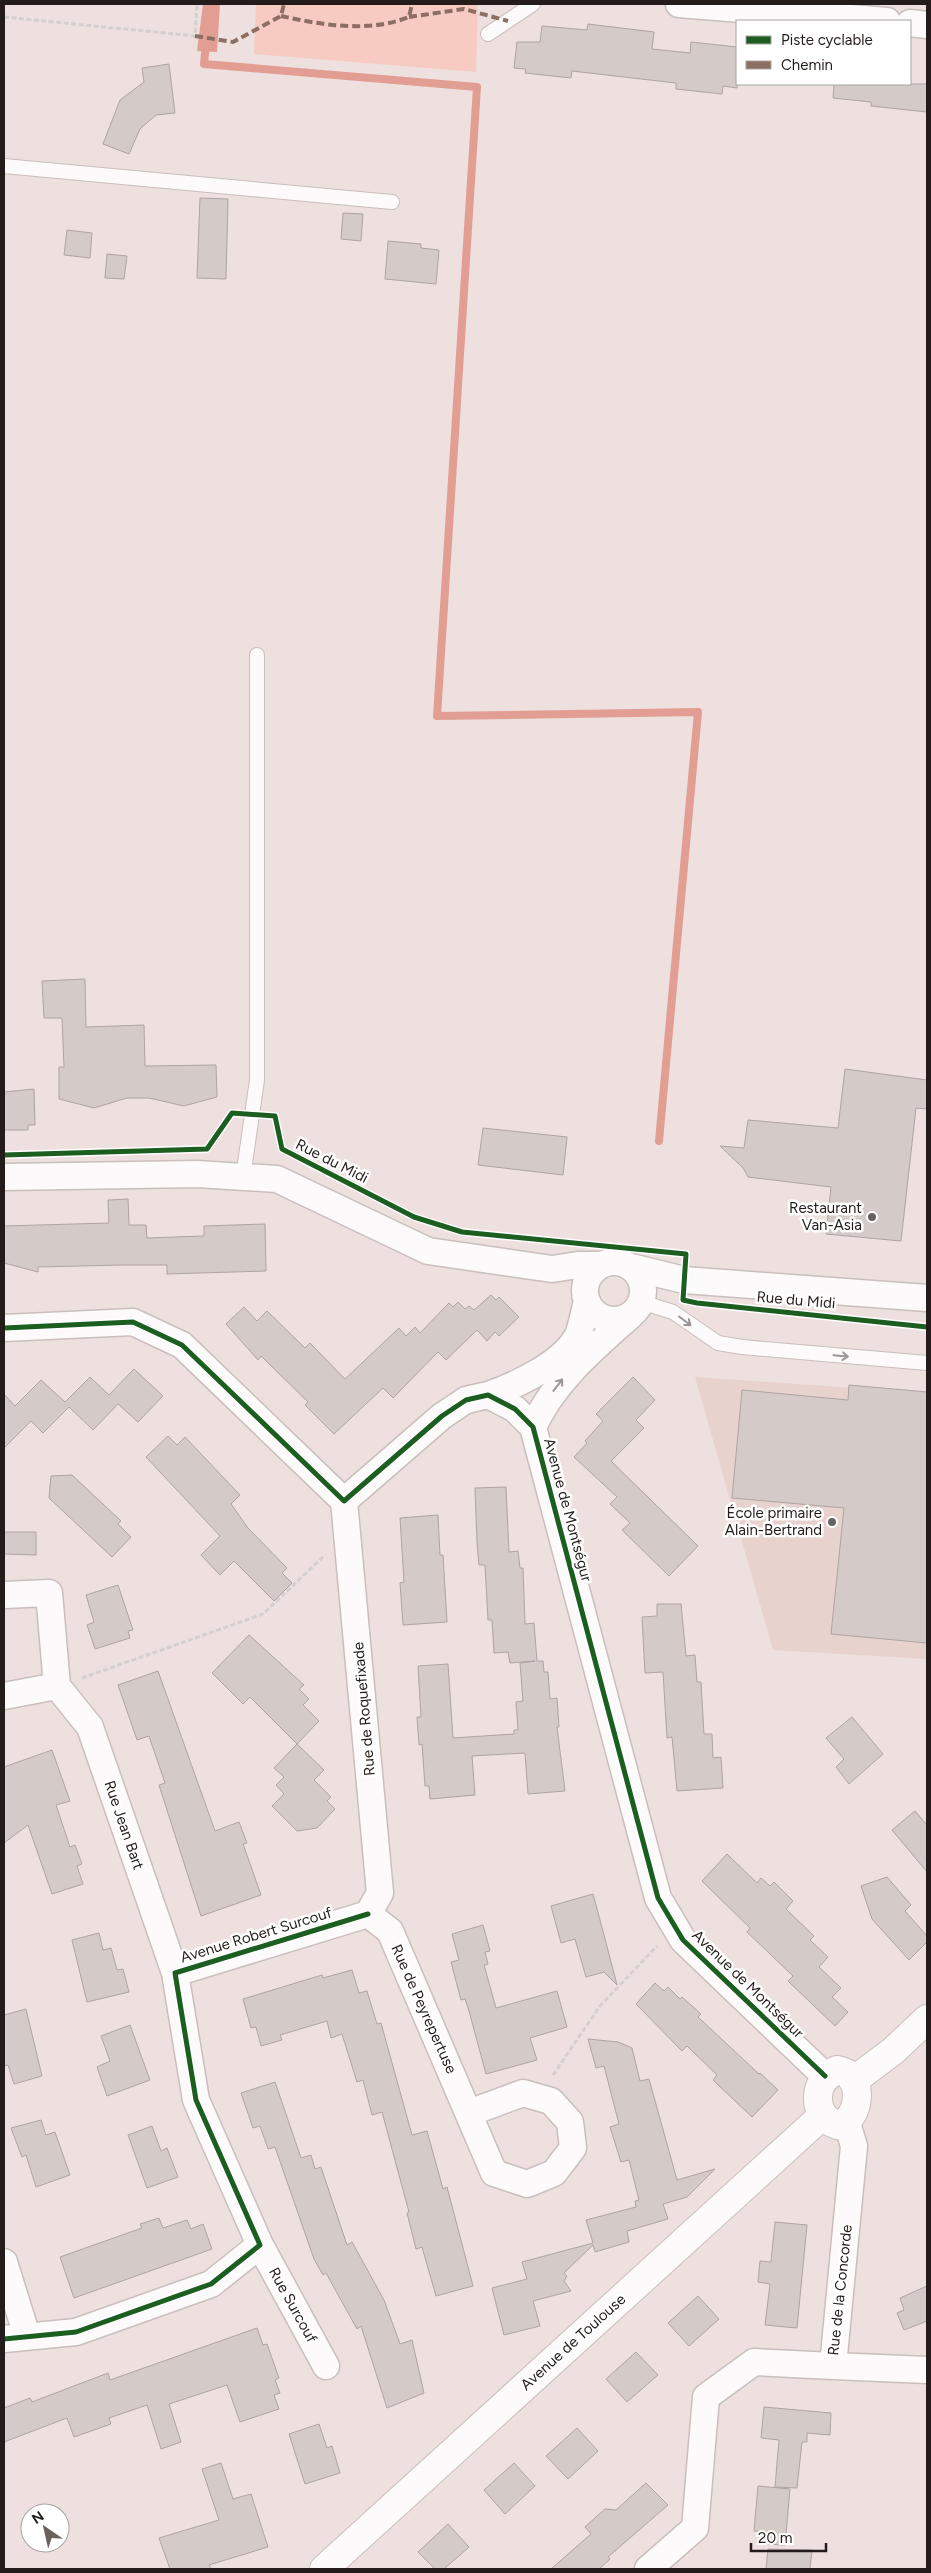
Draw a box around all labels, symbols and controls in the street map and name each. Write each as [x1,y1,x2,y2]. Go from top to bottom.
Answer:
legend [736,20,911,85]
text: Piste cyclable [781,31,873,49]
text: Chemin [781,56,833,74]
street label: Rue du Midi [293,1135,371,1187]
place label: Restaurant Van-Asia [789,1199,862,1234]
marker: Restaurant Van-Asia [866,1211,878,1223]
street label: Rue du Midi [756,1288,836,1312]
one-way arrow [678,1316,692,1326]
one-way arrow [832,1351,848,1361]
one-way arrow [552,1379,563,1392]
street label: Avenue de Montségur [540,1436,596,1584]
place label: École primaire Alain-Bertrand [725,1504,822,1539]
marker: École primaire Alain-Bertrand [826,1516,838,1528]
street label: Rue de Roquefixade [349,1641,379,1777]
street label: Rue Jean Bart [100,1778,148,1872]
street label: Avenue Robert Surcouf [178,1903,334,1967]
street label: Avenue de Montségur [689,1926,807,2042]
street label: Rue de Peyrepertuse [387,1942,461,2076]
street label: Rue de la Concorde [824,2224,856,2356]
street label: Rue Surcouf [265,2264,321,2346]
street label: Avenue de Toulouse [517,2290,629,2394]
north arrow [20,2503,70,2553]
text: N [29,2508,47,2528]
scale bar [751,2520,826,2552]
text: 20 m [758,2529,792,2547]

